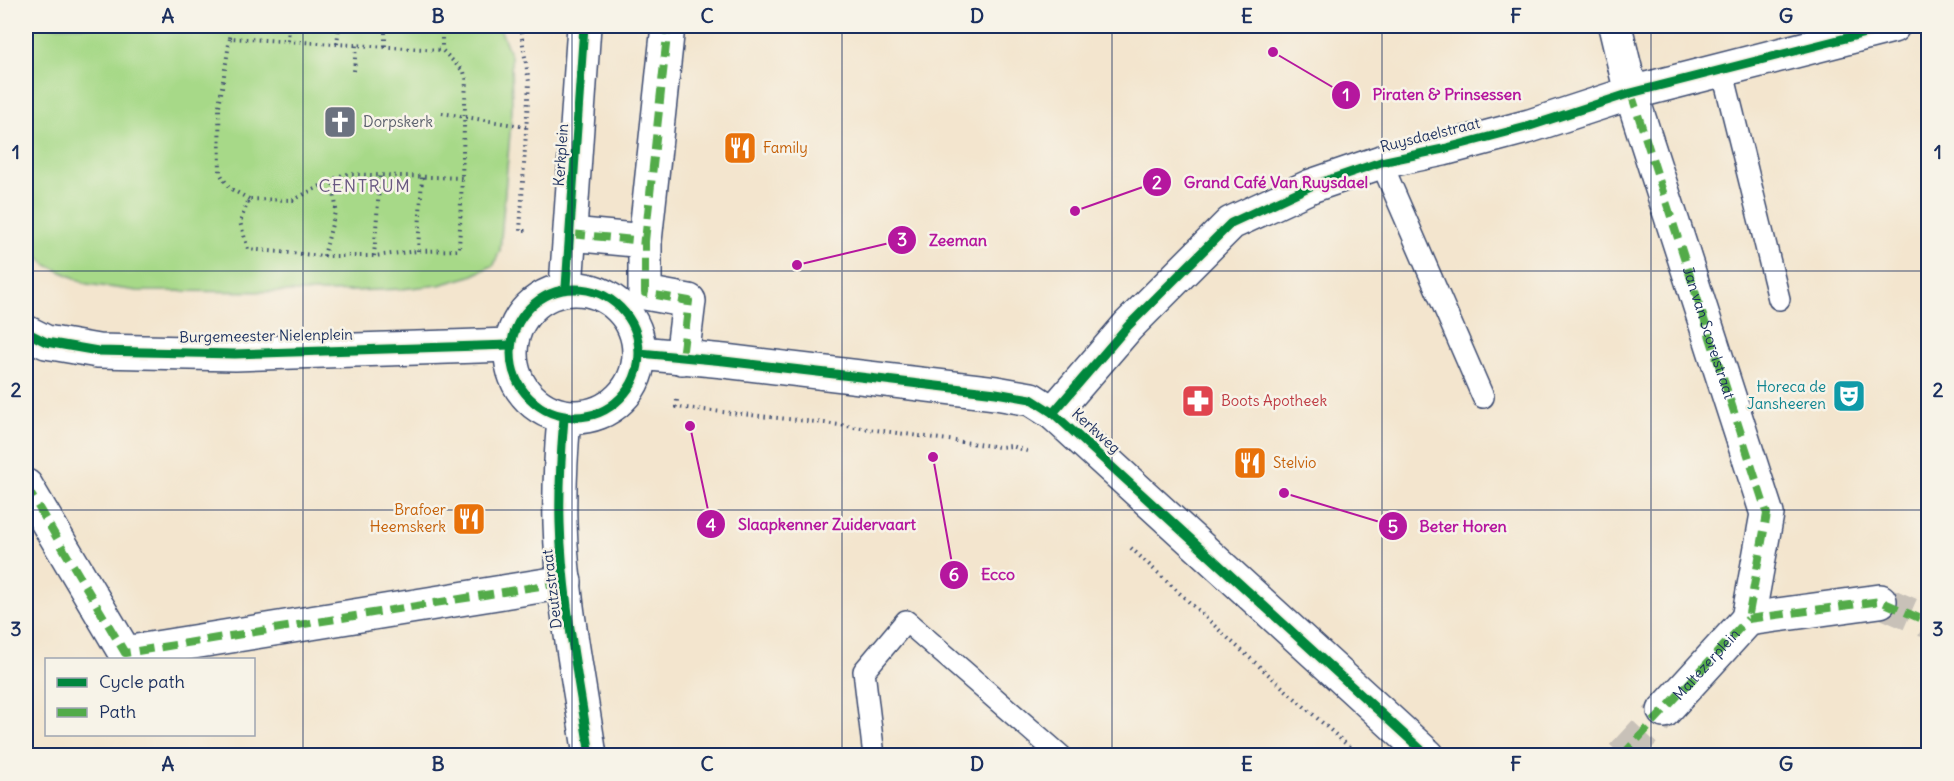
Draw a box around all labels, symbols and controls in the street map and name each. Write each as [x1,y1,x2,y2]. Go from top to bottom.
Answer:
text: A [162,3,175,28]
text: B [431,3,445,28]
text: C [700,3,714,28]
text: D [970,3,984,28]
text: E [1241,3,1253,28]
text: F [1510,3,1522,28]
text: G [1779,3,1793,28]
callout: Piraten & Prinsessen [1331,78,1534,112]
text: 1 [1342,83,1350,106]
text: Piraten & Prinsessen [1373,84,1522,104]
church icon: Dorpskerk [322,104,358,140]
place label: Dorpskerk [363,112,433,131]
street label: Ruysdaelstraat [1378,113,1482,156]
street label: Kerkplein [549,123,572,187]
restaurant icon: Family [722,130,758,166]
place label: Family [763,138,808,157]
text: 1 [12,139,20,164]
text: 1 [1934,139,1942,164]
callout: Grand Café Van Ruysdael [1142,165,1380,199]
text: 2 [1152,171,1162,194]
text: Grand Café Van Ruysdael [1184,172,1368,193]
district label: CENTRUM [319,174,411,197]
callout: Zeeman [887,223,999,257]
text: 3 [897,228,907,251]
text: Zeeman [929,230,987,250]
street label: Jan van Scorelstraat [1679,264,1739,401]
street label: Burgemeester Nielenplein [179,324,353,347]
text: 2 [11,377,22,402]
place label: Horeca de Jansheeren [1747,377,1826,413]
text: 2 [1933,377,1944,402]
theatre icon: Horeca de Jansheeren [1831,378,1867,414]
pharmacy icon: Boots Apotheek [1180,383,1216,419]
place label: Boots Apotheek [1221,391,1327,410]
street label: Kerkweg [1068,404,1125,457]
restaurant icon: Stelvio [1232,445,1268,481]
place label: Stelvio [1273,453,1317,472]
place label: Brafoer Heemskerk [370,500,446,536]
restaurant icon: Brafoer Heemskerk [451,501,487,537]
callout: Slaapkenner Zuidervaart [696,507,928,541]
callout: Beter Horen [1378,509,1519,543]
text: 4 [706,513,717,536]
text: Slaapkenner Zuidervaart [738,514,917,535]
text: 5 [1388,515,1398,538]
text: Beter Horen [1419,516,1507,536]
street label: Deutzstraat [537,548,566,630]
callout: Ecco [939,558,1027,592]
text: 6 [949,563,959,586]
text: Ecco [981,564,1015,584]
text: 3 [10,616,22,641]
text: 3 [1932,616,1944,641]
street label: Maltezerplein [1669,624,1744,704]
legend [45,658,255,736]
text: Cycle path [99,670,185,693]
text: Path [99,700,136,723]
text: A [162,751,175,776]
text: B [431,751,445,776]
text: C [700,751,714,776]
text: D [970,751,984,776]
text: E [1241,751,1253,776]
text: F [1510,751,1522,776]
text: G [1779,751,1793,776]

